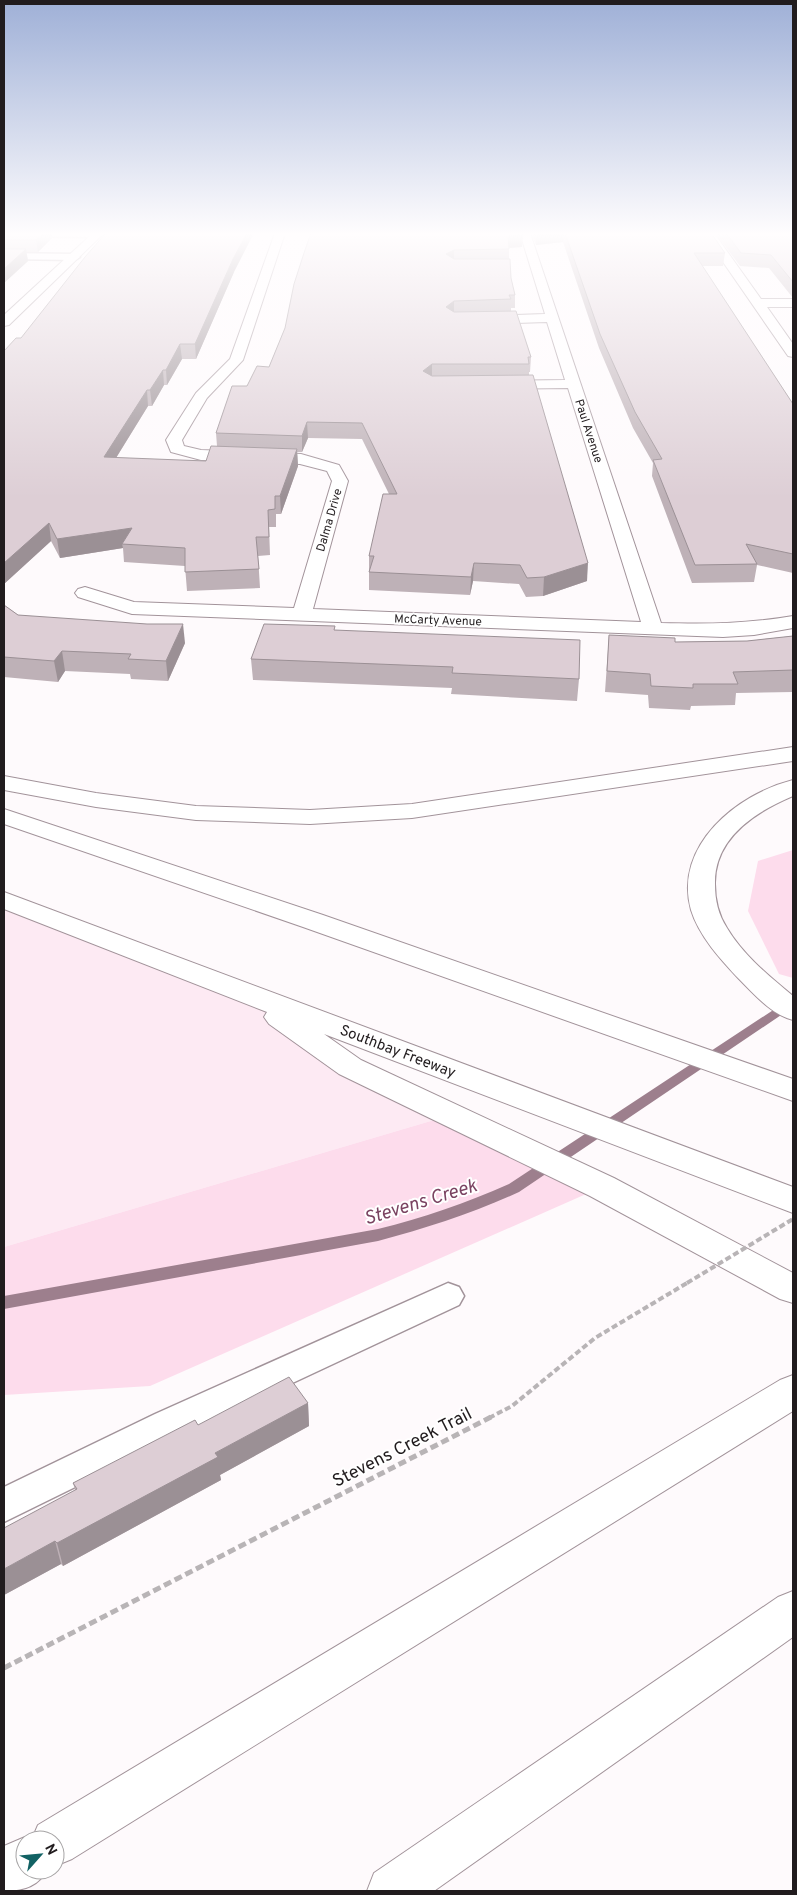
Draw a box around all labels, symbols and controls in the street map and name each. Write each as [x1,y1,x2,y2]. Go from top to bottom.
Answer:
street label: Paul Avenue [570,397,606,465]
street label: Dalma Drive [313,487,347,554]
street label: McCarty Avenue [394,611,482,631]
street label: Southbay Freeway [337,1022,458,1083]
water label: Stevens Creek [361,1174,480,1231]
street label: Stevens Creek Trail [329,1403,476,1493]
north arrow [15,1830,65,1880]
text: N [40,1841,60,1858]

